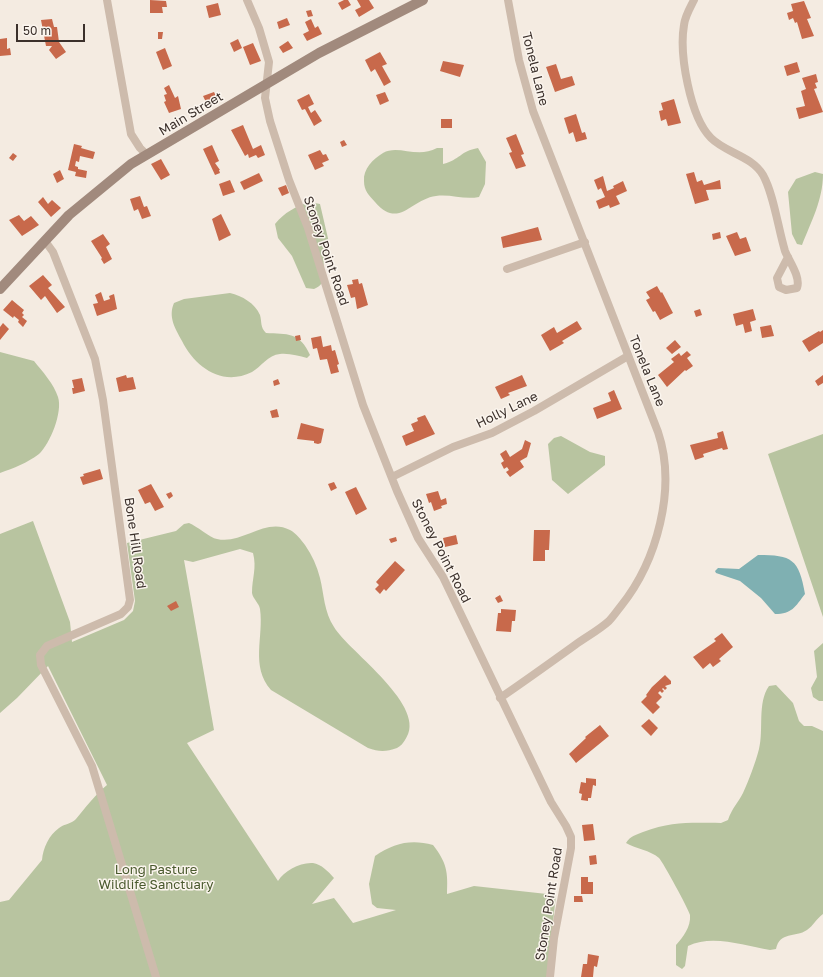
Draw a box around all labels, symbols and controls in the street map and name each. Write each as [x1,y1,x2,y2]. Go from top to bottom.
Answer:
scale bar [18,16,87,42]
text: 50 m [23,23,51,38]
street label: Tonela Lane [518,31,552,107]
street label: Main Street [156,89,226,139]
street label: Stoney Point Road [300,194,352,308]
street label: Tonela Lane [626,333,668,409]
street label: Holly Lane [474,388,540,432]
street label: Bone Hill Road [121,496,149,590]
street label: Stoney Point Road [408,496,474,606]
street label: Stoney Point Road [532,846,566,962]
park label: Long Pasture Wildlife Sanctuary [99,862,213,893]

